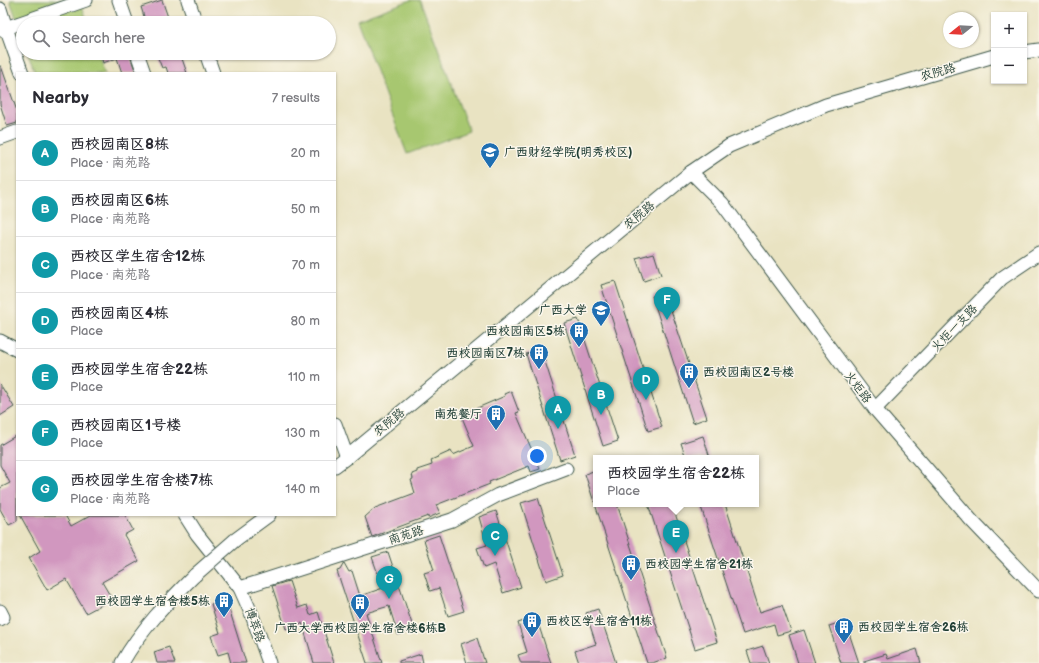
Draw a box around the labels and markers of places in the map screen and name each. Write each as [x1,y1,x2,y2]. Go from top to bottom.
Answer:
school or university icon: 广西财经学院(明秀校区) [479,141,501,169]
place label: 广西财经学院(明秀校区) [504,145,632,160]
pin: F [654,287,680,320]
school or university icon: 广西大学 [590,299,612,327]
place label: 广西大学 [539,303,587,318]
building icon: 西校园南区5栋 [568,320,590,348]
place label: 西校园南区5栋 [486,324,565,339]
building icon: 西校园南区7栋 [528,342,550,370]
place label: 西校园南区7栋 [446,346,525,361]
building icon: 西校园南区2号楼 [678,361,700,389]
place label: 西校园南区2号楼 [703,365,794,380]
pin: D [633,367,659,400]
pin: B [588,382,614,415]
pin: A [545,396,571,429]
building icon: 南苑餐厅 [485,403,507,431]
place label: 南苑餐厅 [434,407,482,422]
pin: E [663,520,689,553]
pin: C [482,523,508,556]
building icon: 西校园学生宿舍21栋 [620,553,642,581]
place label: 西校园学生宿舍21栋 [645,557,753,572]
pin: G [376,566,402,599]
building icon: 西校园学生宿舍楼5栋 [213,590,235,618]
building icon: 广西大学西校园学生宿舍楼6栋B [349,592,371,620]
place label: 西校园学生宿舍楼5栋 [95,594,210,609]
building icon: 西校区学生宿舍11栋 [521,610,543,638]
place label: 西校区学生宿舍11栋 [546,614,652,629]
building icon: 西校园学生宿舍26栋 [833,616,855,644]
place label: 西校园学生宿舍26栋 [858,620,968,635]
place label: 广西大学西校园学生宿舍楼6栋B [274,621,446,636]

